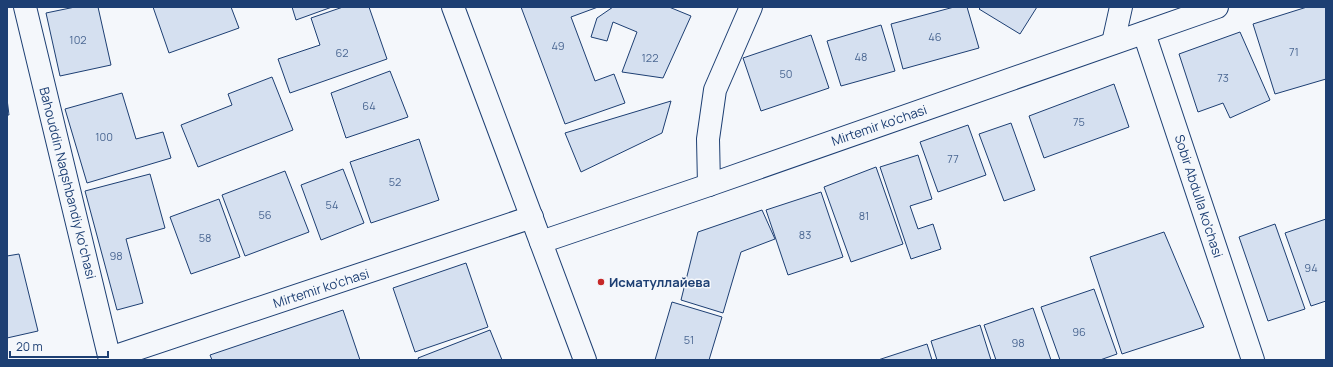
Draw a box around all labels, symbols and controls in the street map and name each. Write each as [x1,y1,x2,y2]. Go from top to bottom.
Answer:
house number: 46 [928,29,942,44]
house number: 102 [69,32,87,47]
house number: 49 [551,38,565,53]
house number: 71 [1289,44,1299,59]
house number: 62 [335,45,349,60]
house number: 48 [855,49,867,64]
house number: 122 [642,50,658,65]
house number: 50 [779,66,793,81]
house number: 73 [1217,70,1229,85]
street label: Bahouddin Naqshbandiy koʻchasi [35,85,101,281]
house number: 64 [362,98,376,113]
street label: Mirtemir ko'chasi [829,100,929,150]
house number: 75 [1073,114,1085,129]
house number: 100 [95,129,113,144]
street label: Sobir Abdulla ko'chasi [1171,132,1227,260]
house number: 77 [947,151,959,166]
house number: 52 [389,174,401,189]
house number: 54 [326,197,338,212]
house number: 56 [258,207,272,222]
house number: 81 [859,208,869,223]
house number: 83 [799,227,811,242]
house number: 58 [199,230,211,245]
house number: 98 [109,248,123,263]
house number: 94 [1304,260,1318,275]
street label: Mirtemir ko'chasi [271,264,371,312]
place label: Исматуллайева [609,273,710,291]
marker: Исматуллайева [596,277,606,287]
house number: 96 [1072,324,1086,339]
house number: 51 [684,332,694,347]
scale bar [10,333,108,359]
house number: 98 [1011,335,1025,350]
text: 20 m [16,338,43,355]

